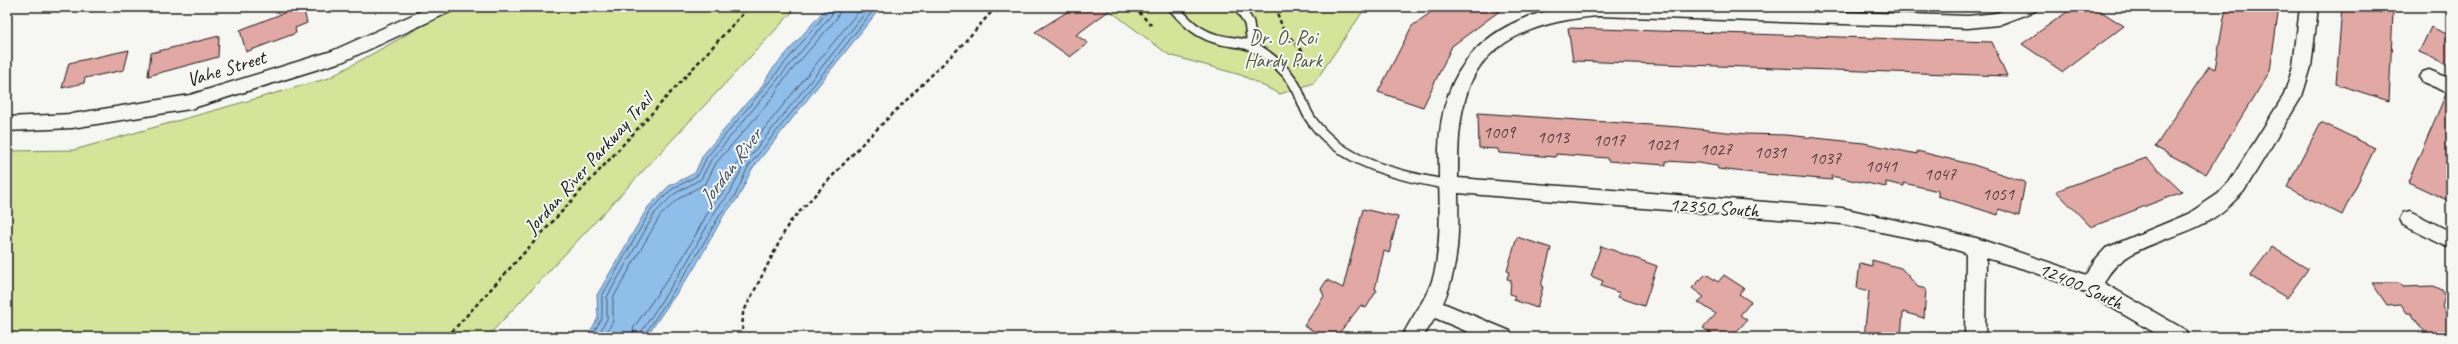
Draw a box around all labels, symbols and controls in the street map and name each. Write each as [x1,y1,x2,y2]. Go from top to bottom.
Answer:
park label: Dr. O. Roi Hardy Park [1244,25,1323,73]
street label: Vahe Street [184,44,271,92]
street label: Jordan River Parkway Trail [518,85,661,240]
water label: Jordan River [692,121,769,212]
house number: 1009 [1483,121,1517,143]
house number: 1013 [1537,126,1571,148]
house number: 1017 [1593,129,1626,151]
house number: 1021 [1646,133,1679,155]
house number: 1027 [1700,138,1733,160]
house number: 1031 [1754,141,1787,163]
house number: 1037 [1809,147,1842,169]
house number: 1041 [1865,155,1898,177]
house number: 1047 [1924,163,1957,185]
house number: 1051 [1982,183,2015,205]
street label: 12350 South [1668,192,1760,223]
street label: 12400 South [2035,256,2128,315]

